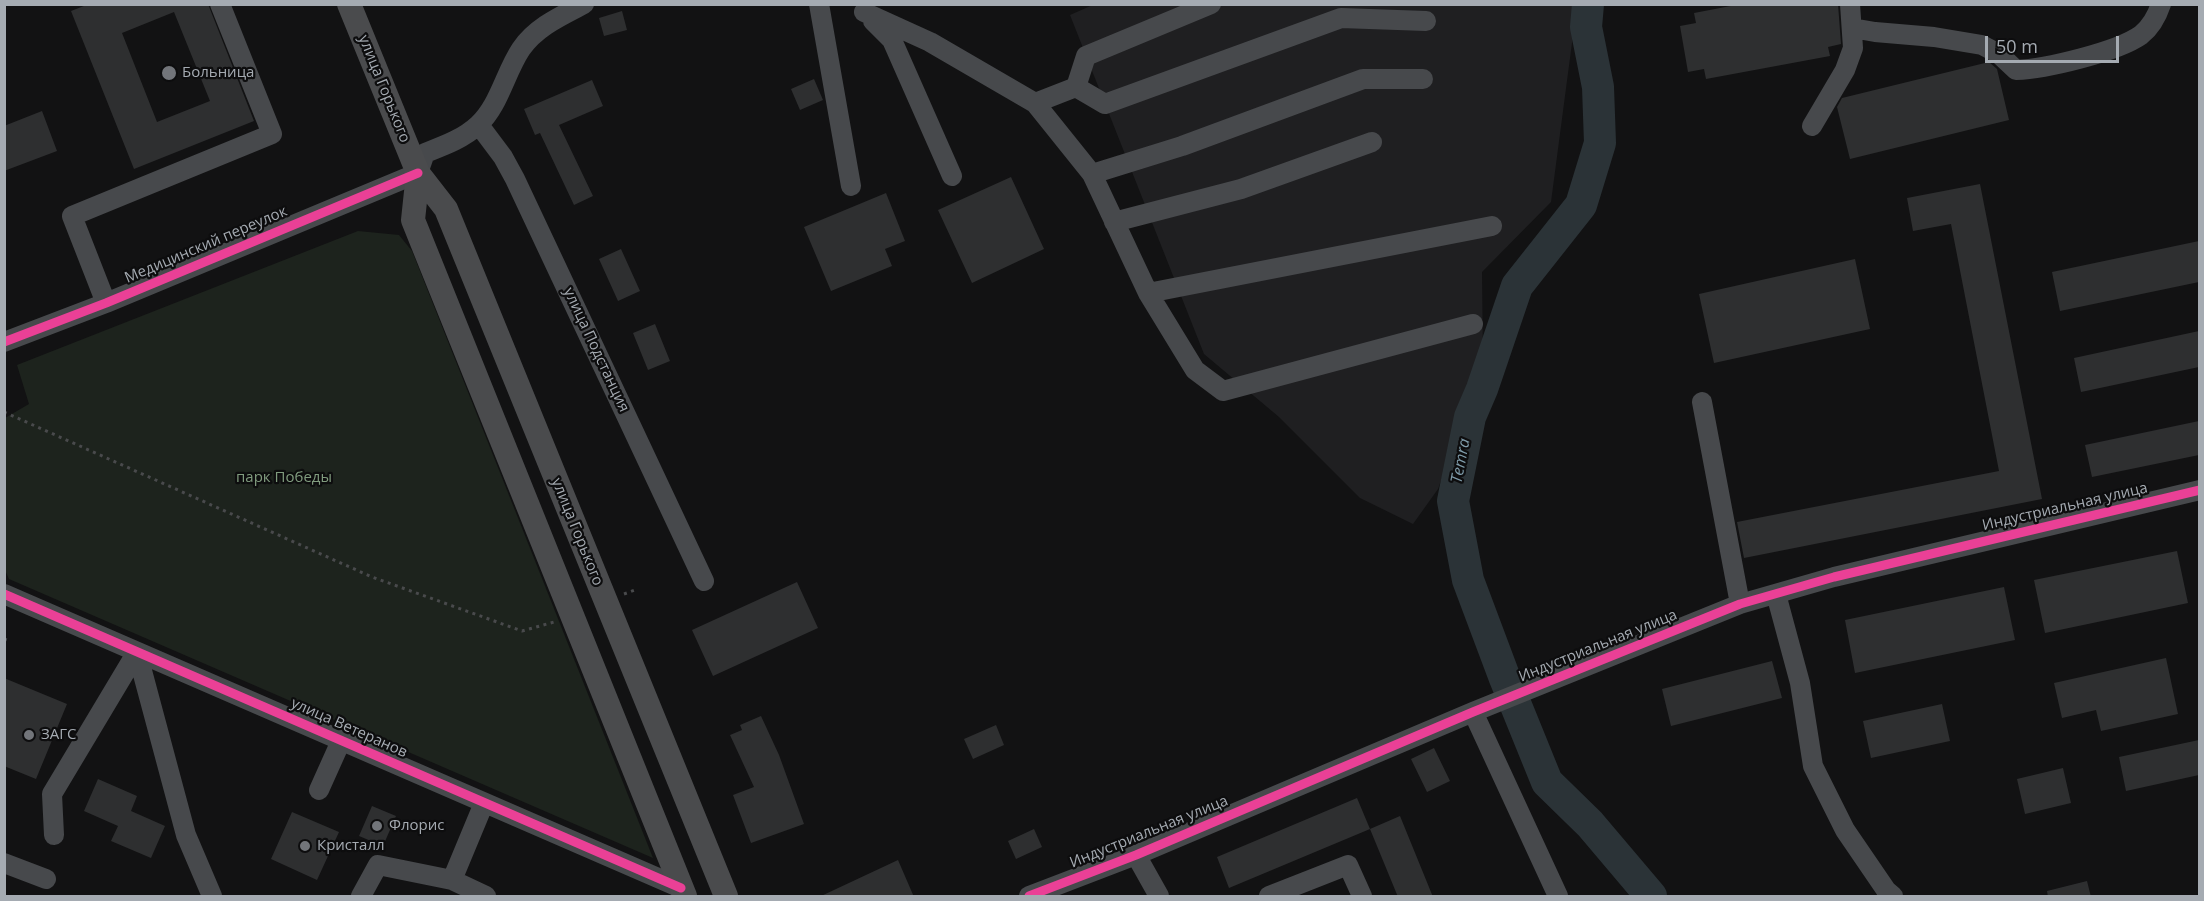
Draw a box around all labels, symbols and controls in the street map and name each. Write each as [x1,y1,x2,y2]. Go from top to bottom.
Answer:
scale bar [1988,24,2122,62]
street label: улица Горького [354,33,414,145]
text: 50 m [1996,34,2038,58]
marker: Больница [160,64,178,82]
place label: Больница [182,64,254,82]
street label: Медицинский переулок [122,203,290,287]
street label: улица Подстанция [559,285,633,415]
water label: Temra [1447,437,1475,485]
park label: парк Победы [236,469,332,487]
street label: улица Горького [547,476,607,588]
street label: Индустриальная улица [1981,479,2149,535]
street label: Индустриальная улица [1516,606,1680,686]
street label: улица Ветеранов [288,694,410,762]
place label: ЗАГС [41,726,76,744]
marker: ЗАГС [22,728,36,742]
street label: Индустриальная улица [1067,792,1231,872]
place label: Флорис [389,817,444,835]
marker: Флорис [370,819,384,833]
place label: Кристалл [317,837,385,855]
marker: Кристалл [298,839,312,853]

